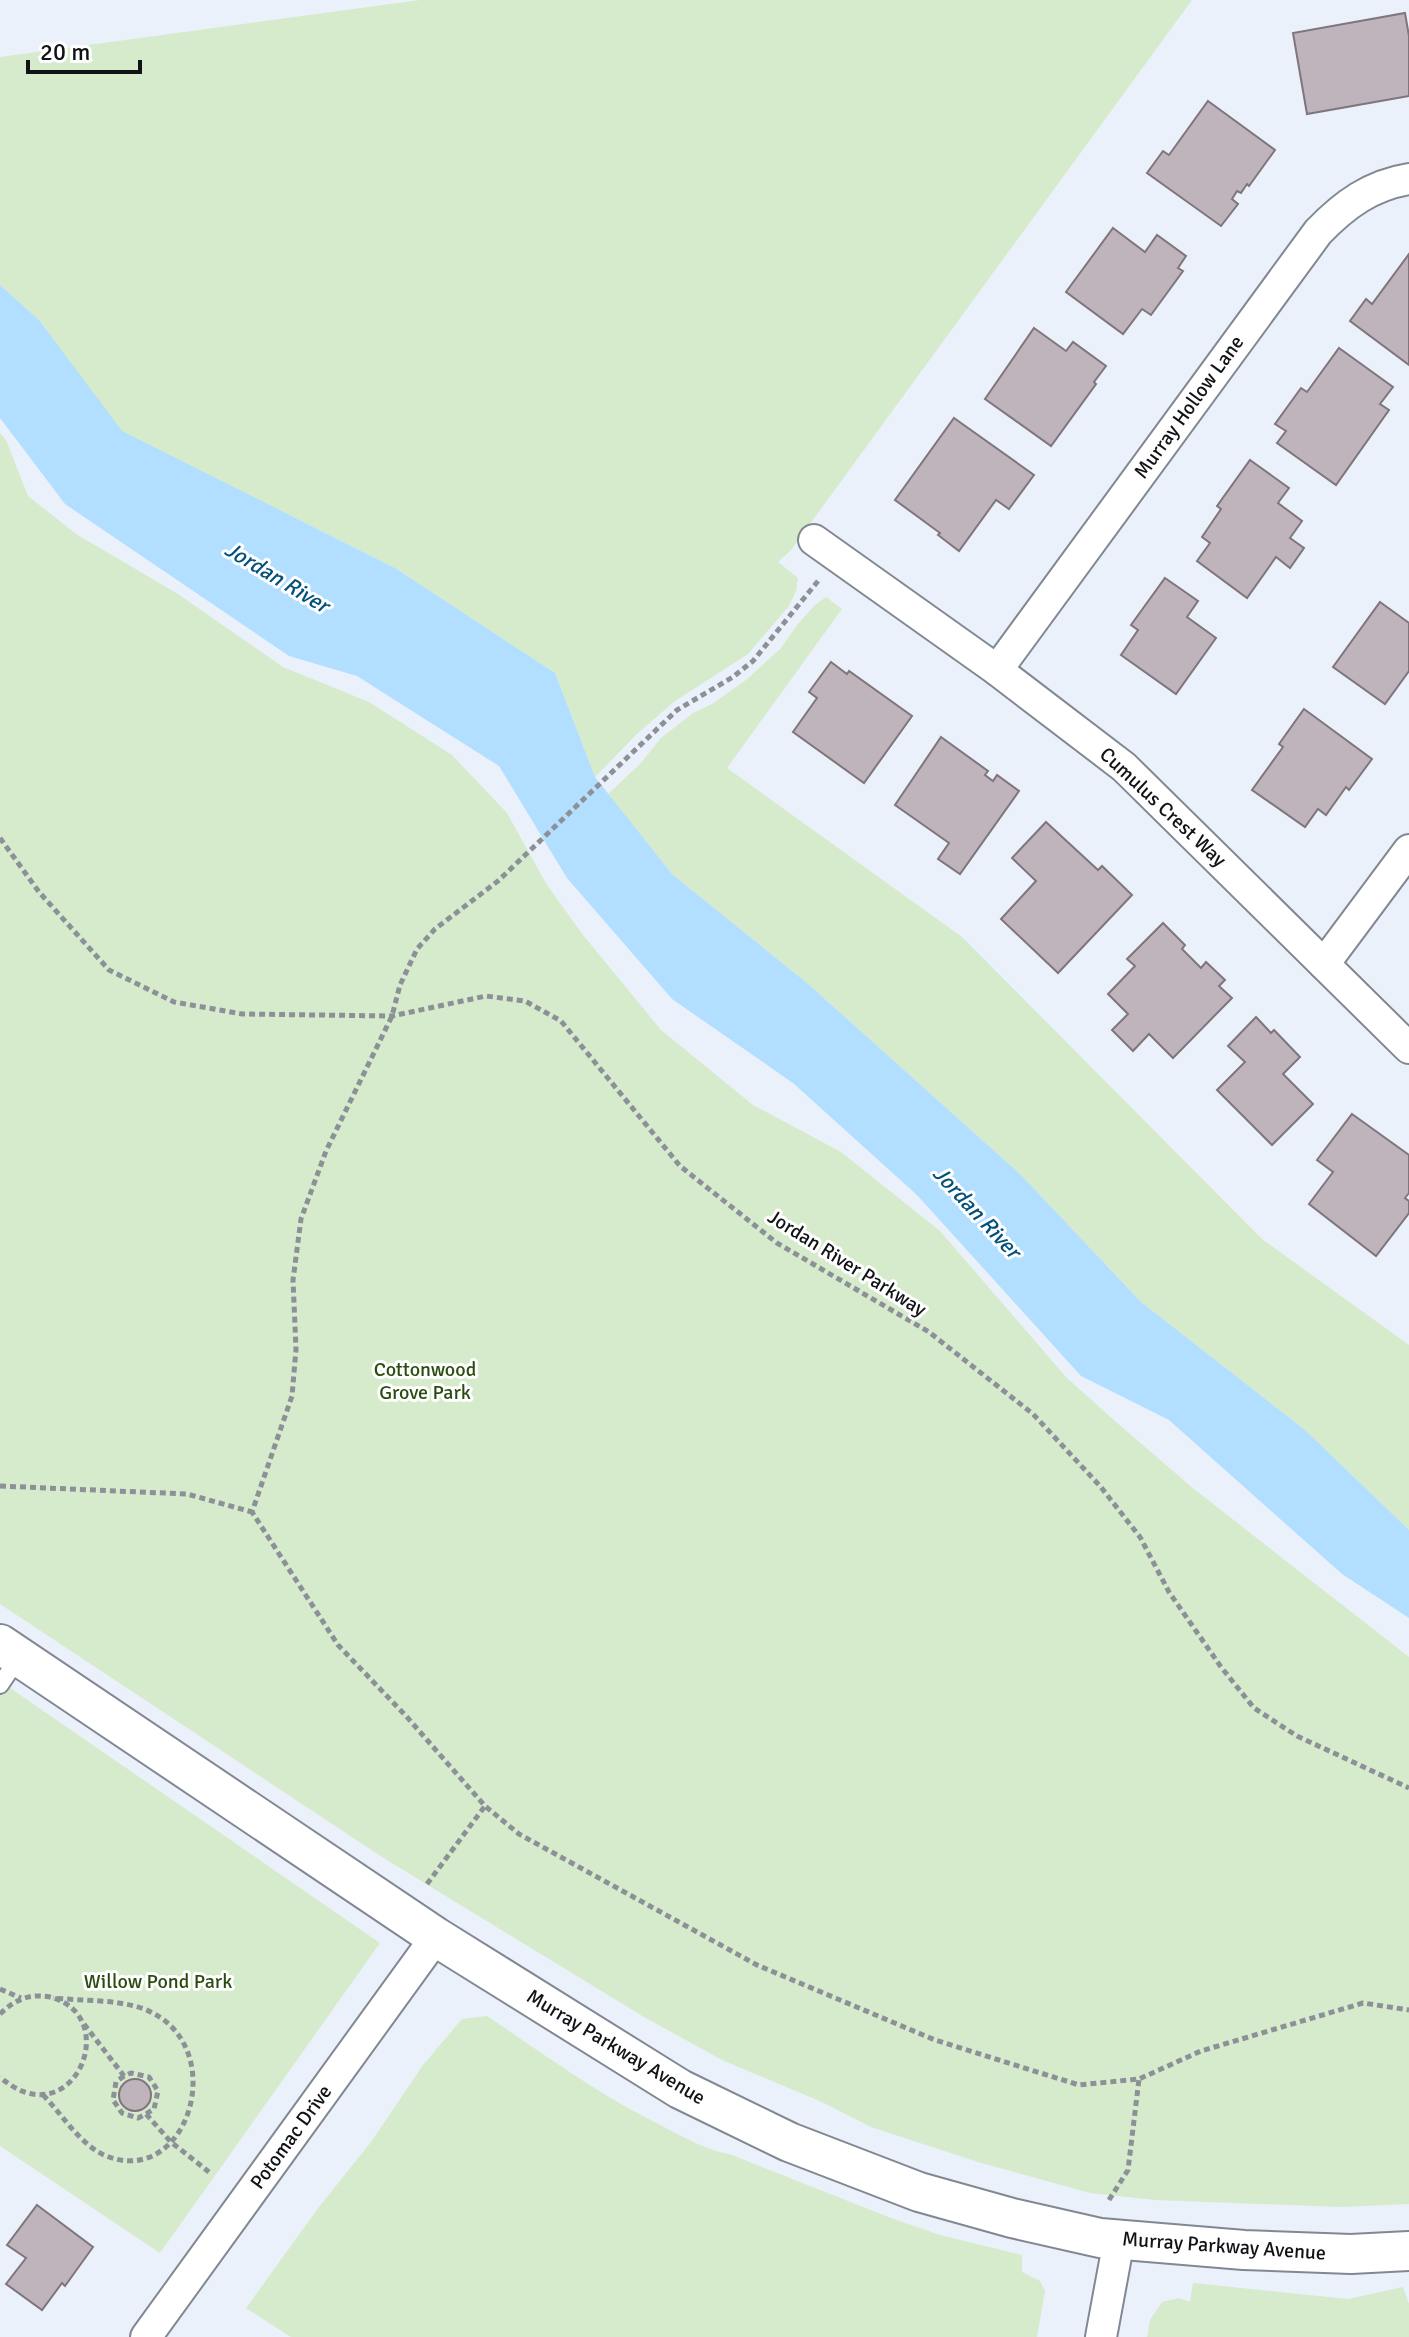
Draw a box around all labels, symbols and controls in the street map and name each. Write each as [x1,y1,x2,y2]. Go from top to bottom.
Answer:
scale bar [28,24,140,74]
text: 20 m [40,37,90,67]
street label: Murray Hollow Lane [1129,331,1249,483]
water label: Jordan River [220,535,336,620]
street label: Cumulus Crest Way [1094,742,1232,873]
water label: Jordan River [927,1160,1029,1266]
street label: Jordan River Parkway [763,1204,931,1322]
park label: Cottonwood Grove Park [374,1357,476,1405]
park label: Willow Pond Park [84,1969,232,1994]
street label: Murray Parkway Avenue [522,1984,710,2110]
street label: Potomac Drive [245,2080,337,2194]
street label: Murray Parkway Avenue [1121,2226,1327,2266]

